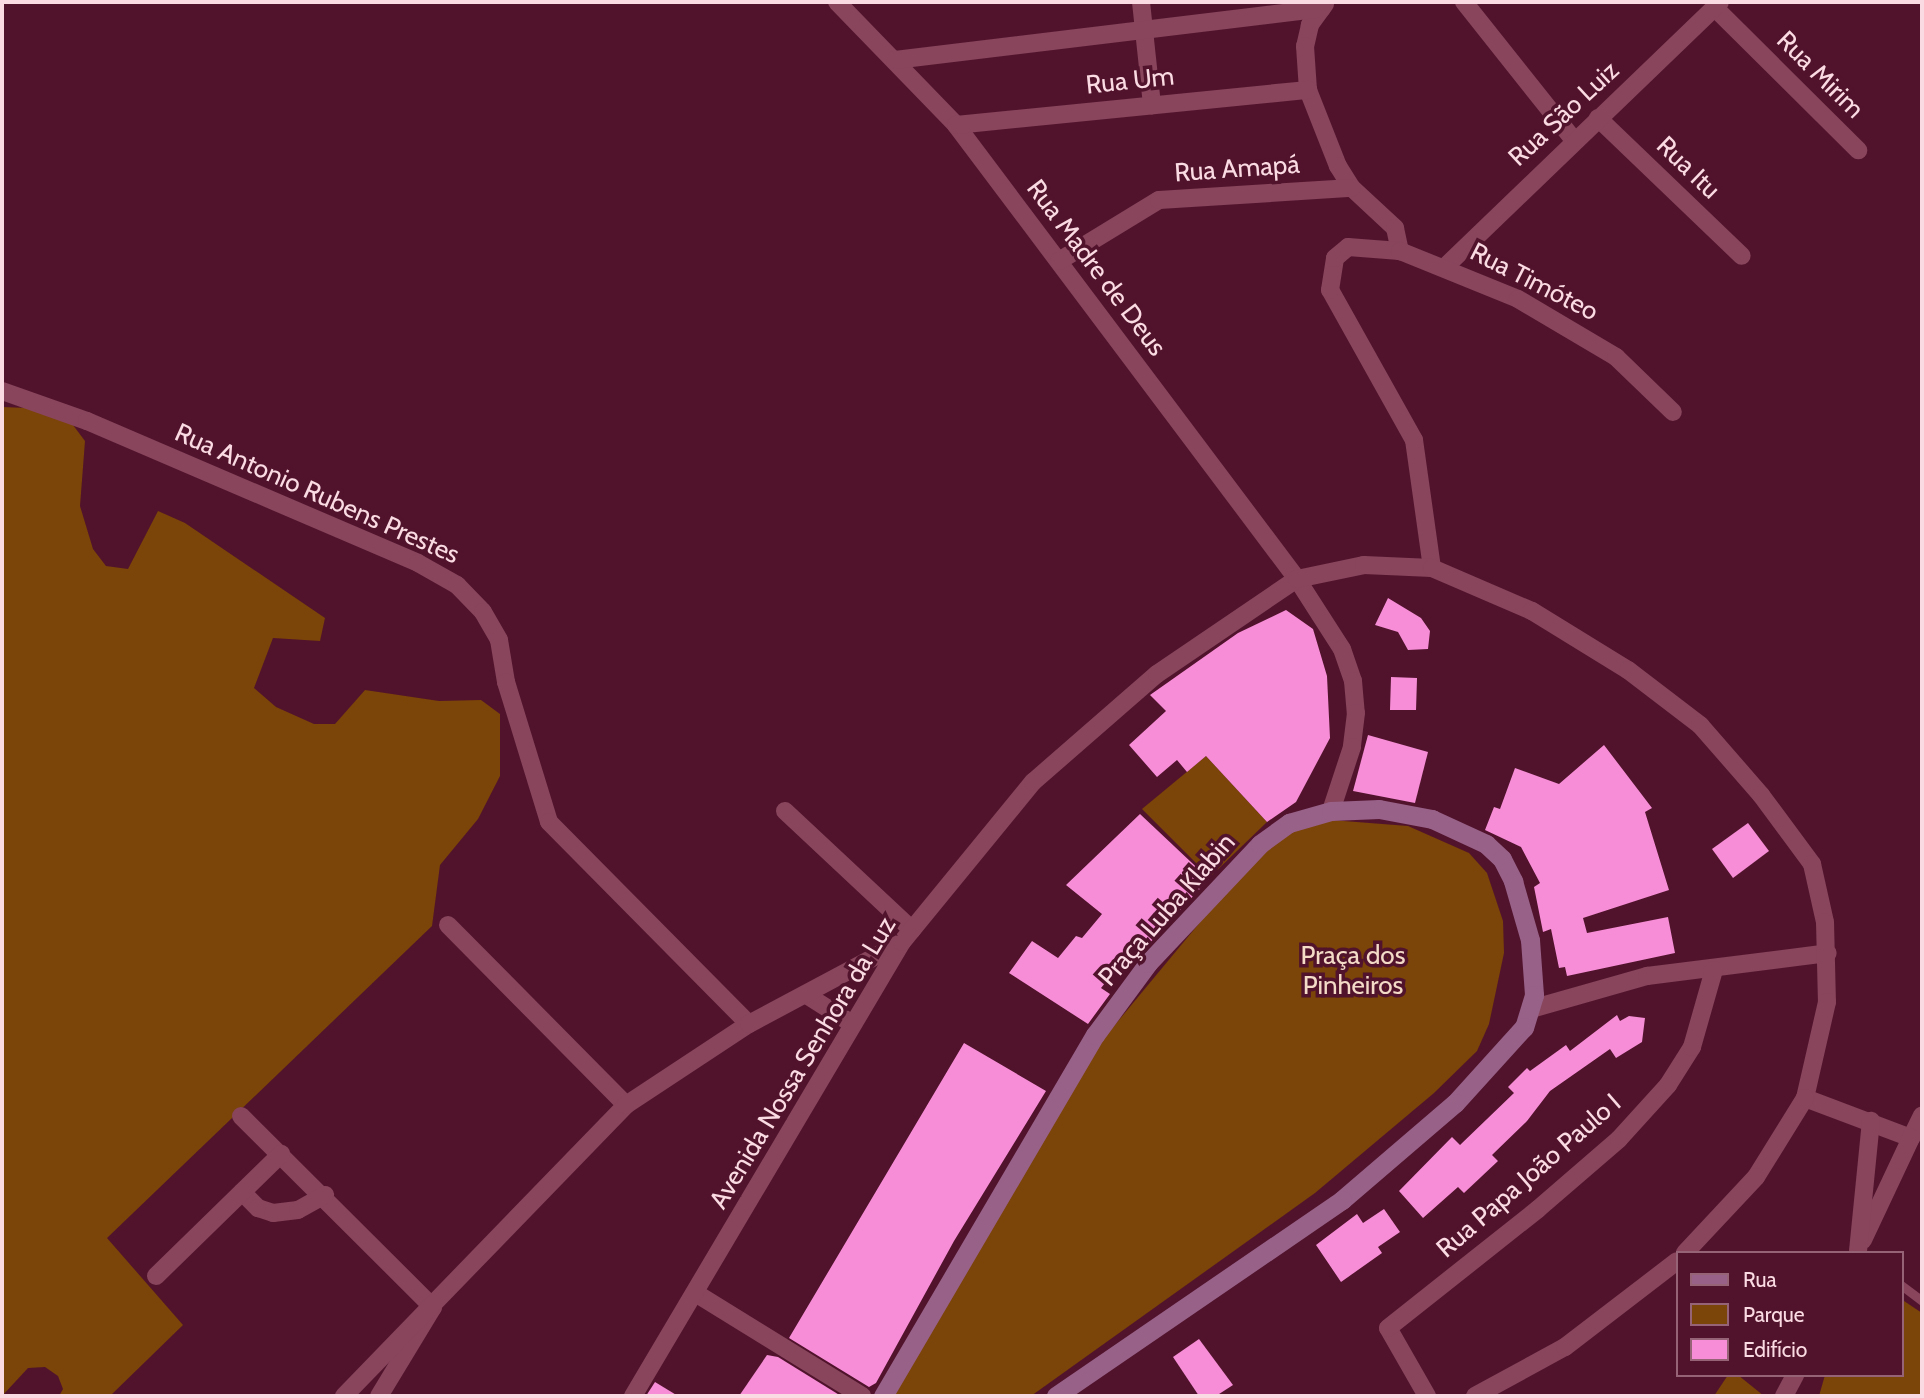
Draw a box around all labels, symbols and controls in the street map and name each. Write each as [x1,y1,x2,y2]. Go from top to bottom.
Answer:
street label: Rua Mirim [1770,25,1870,125]
street label: Rua São Luiz [1502,55,1626,173]
street label: Rua Um [1084,61,1176,101]
street label: Rua Itu [1650,130,1726,206]
street label: Rua Amapá [1173,149,1301,189]
street label: Rua Madre de Deus [1020,174,1172,362]
street label: Rua Timóteo [1465,236,1603,328]
street label: Rua Antonio Rubens Prestes [170,417,464,571]
street label: Praça Luba Klabin [1092,827,1242,993]
street label: Avenida Nossa Senhora da Luz [703,911,903,1215]
park label: Praça dos Pinheiros [1301,940,1405,1002]
street label: Rua Papa João Paulo I [1431,1088,1627,1264]
legend [1675,1251,1903,1377]
text: Rua [1743,1267,1777,1292]
text: Parque [1743,1302,1805,1327]
text: Edifício [1743,1337,1807,1362]

